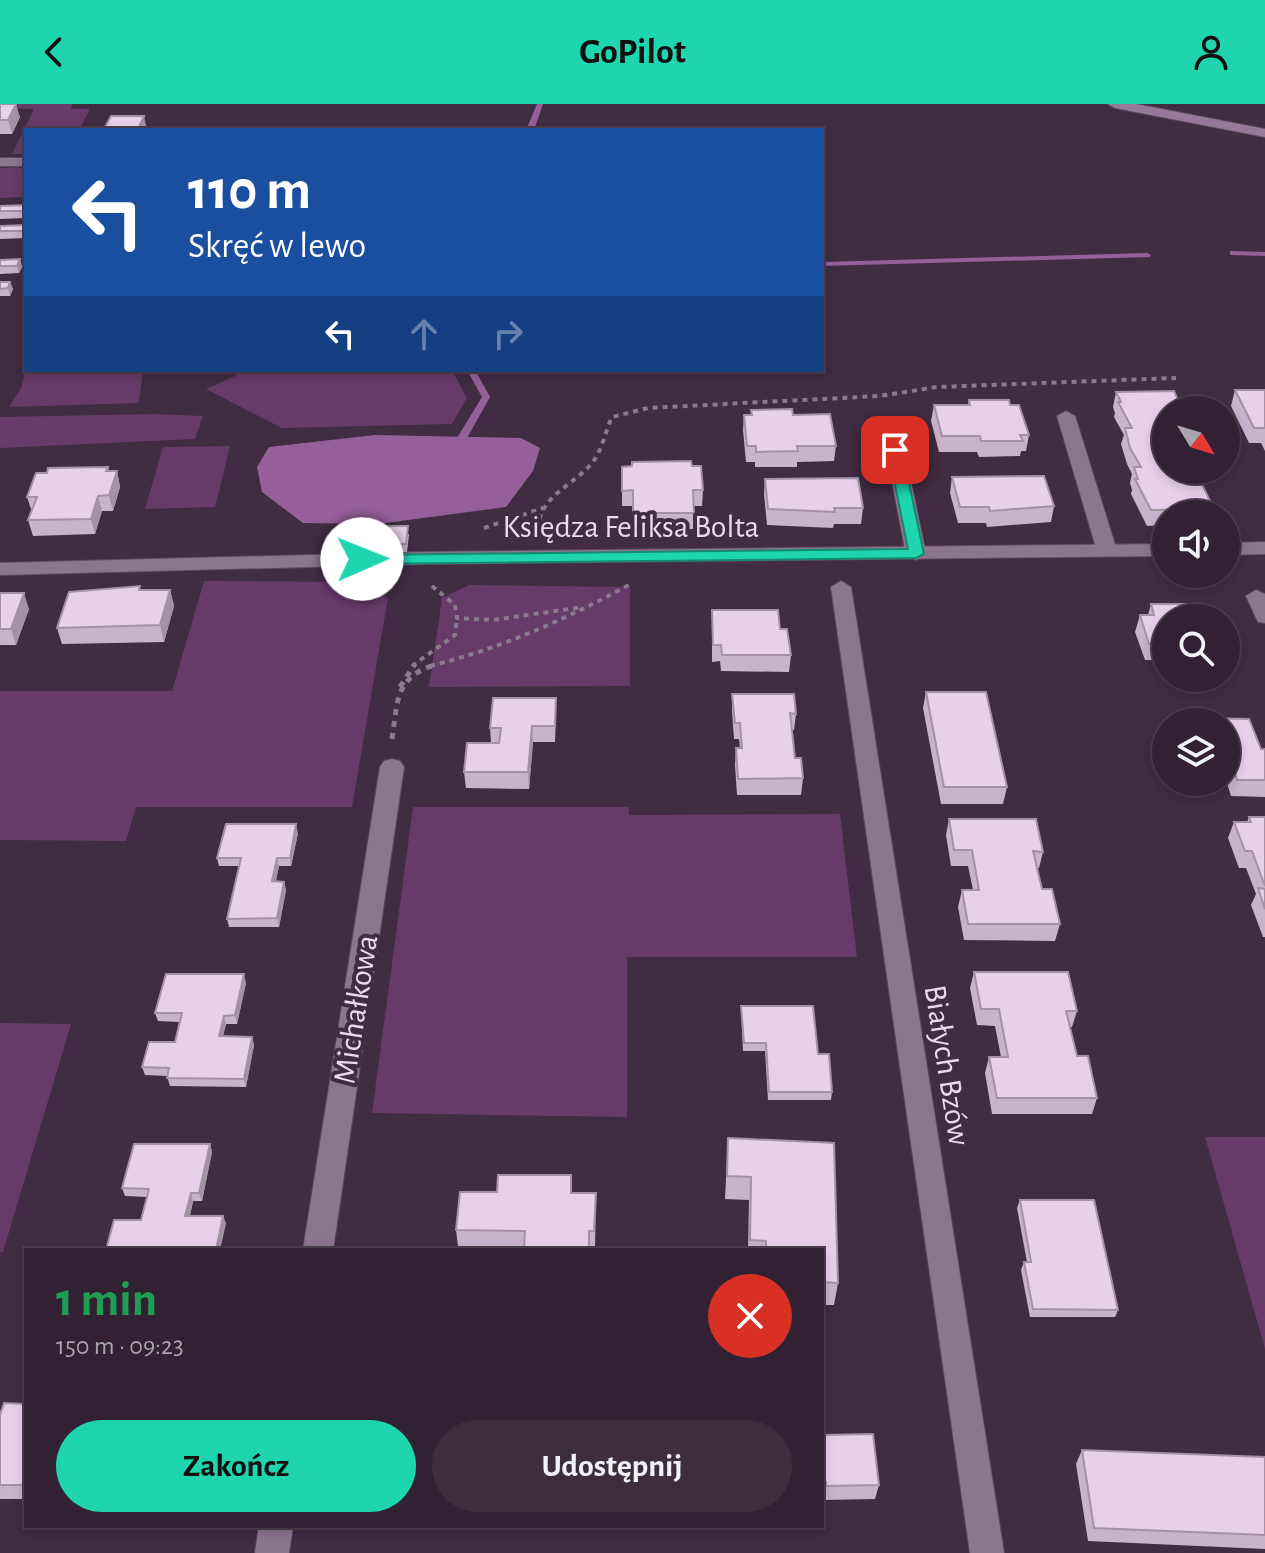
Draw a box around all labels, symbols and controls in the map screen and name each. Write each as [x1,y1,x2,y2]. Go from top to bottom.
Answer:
icon: back [32,30,76,74]
icon: person [1189,30,1233,74]
text: GoPilot [579,34,686,70]
icon: left [56,160,160,264]
text: 110 m [188,163,311,219]
text: Skręć w lewo [188,228,366,264]
icon: left [318,312,362,356]
icon: ahead [402,312,446,356]
icon: right [486,312,530,356]
north arrow [1152,396,1240,484]
map controls [1152,396,1240,796]
pin [861,416,929,484]
icon: arrive [873,428,917,472]
button: sound [1152,500,1240,588]
street label: Księdza Feliksa Bolta [503,511,759,543]
position arrow [320,517,404,601]
button: search [1152,604,1240,692]
button: layers [1152,708,1240,796]
street label: Michałkowa [328,932,384,1086]
street label: Białych Bzów [919,983,976,1148]
button: close [708,1274,792,1358]
text: 1 min [56,1277,157,1325]
text: 150 m · 09:23 [56,1333,184,1359]
button: Zakończ [56,1420,416,1512]
button: Udostępnij [432,1420,792,1512]

